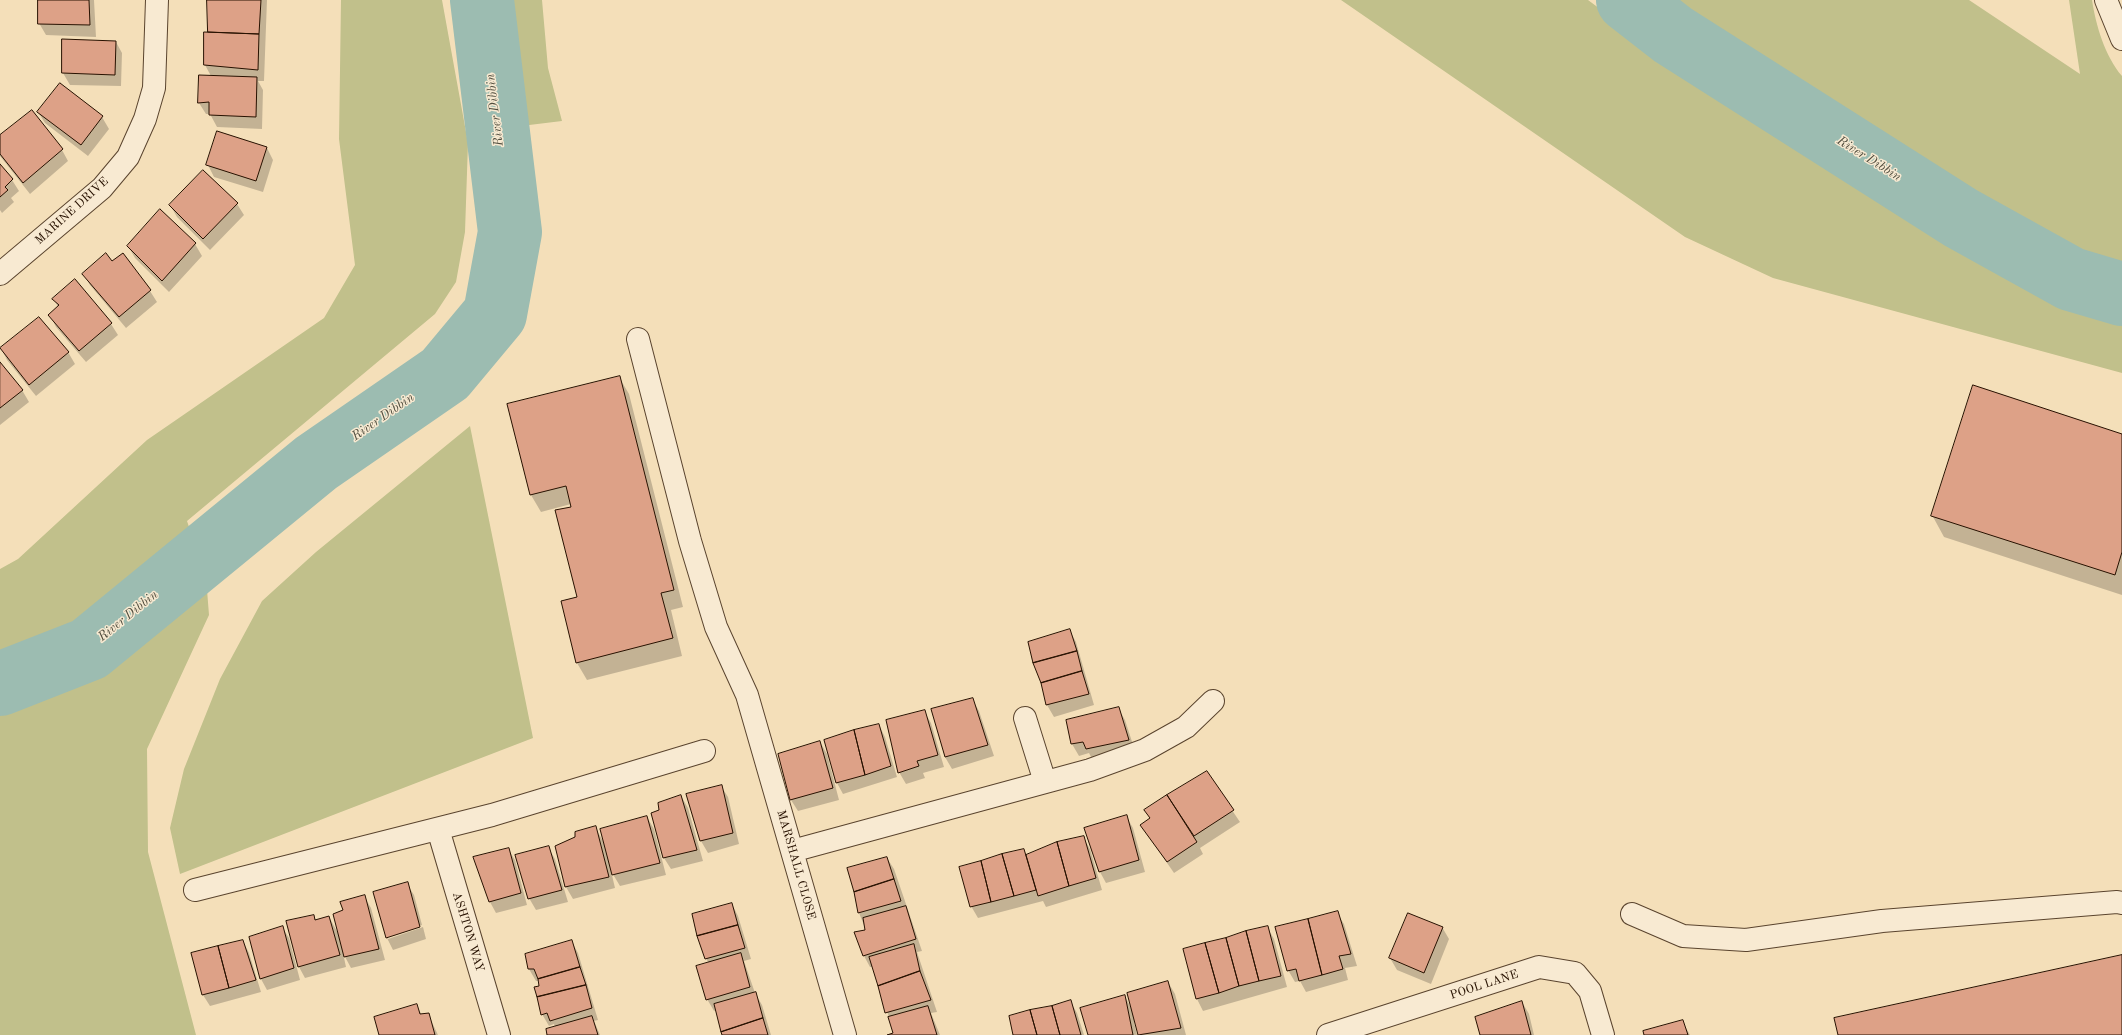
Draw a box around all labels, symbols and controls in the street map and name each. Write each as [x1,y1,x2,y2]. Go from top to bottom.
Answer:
water label: River Dibbin [483,73,507,147]
water label: River Dibbin [1834,133,1904,185]
street label: MARINE DRIVE [32,174,112,248]
water label: River Dibbin [349,390,417,444]
water label: River Dibbin [95,587,161,645]
street label: MARSHALL CLOSE [773,808,819,922]
street label: ASHTON WAY [449,890,487,974]
street label: POOL LANE [1448,967,1520,1003]

